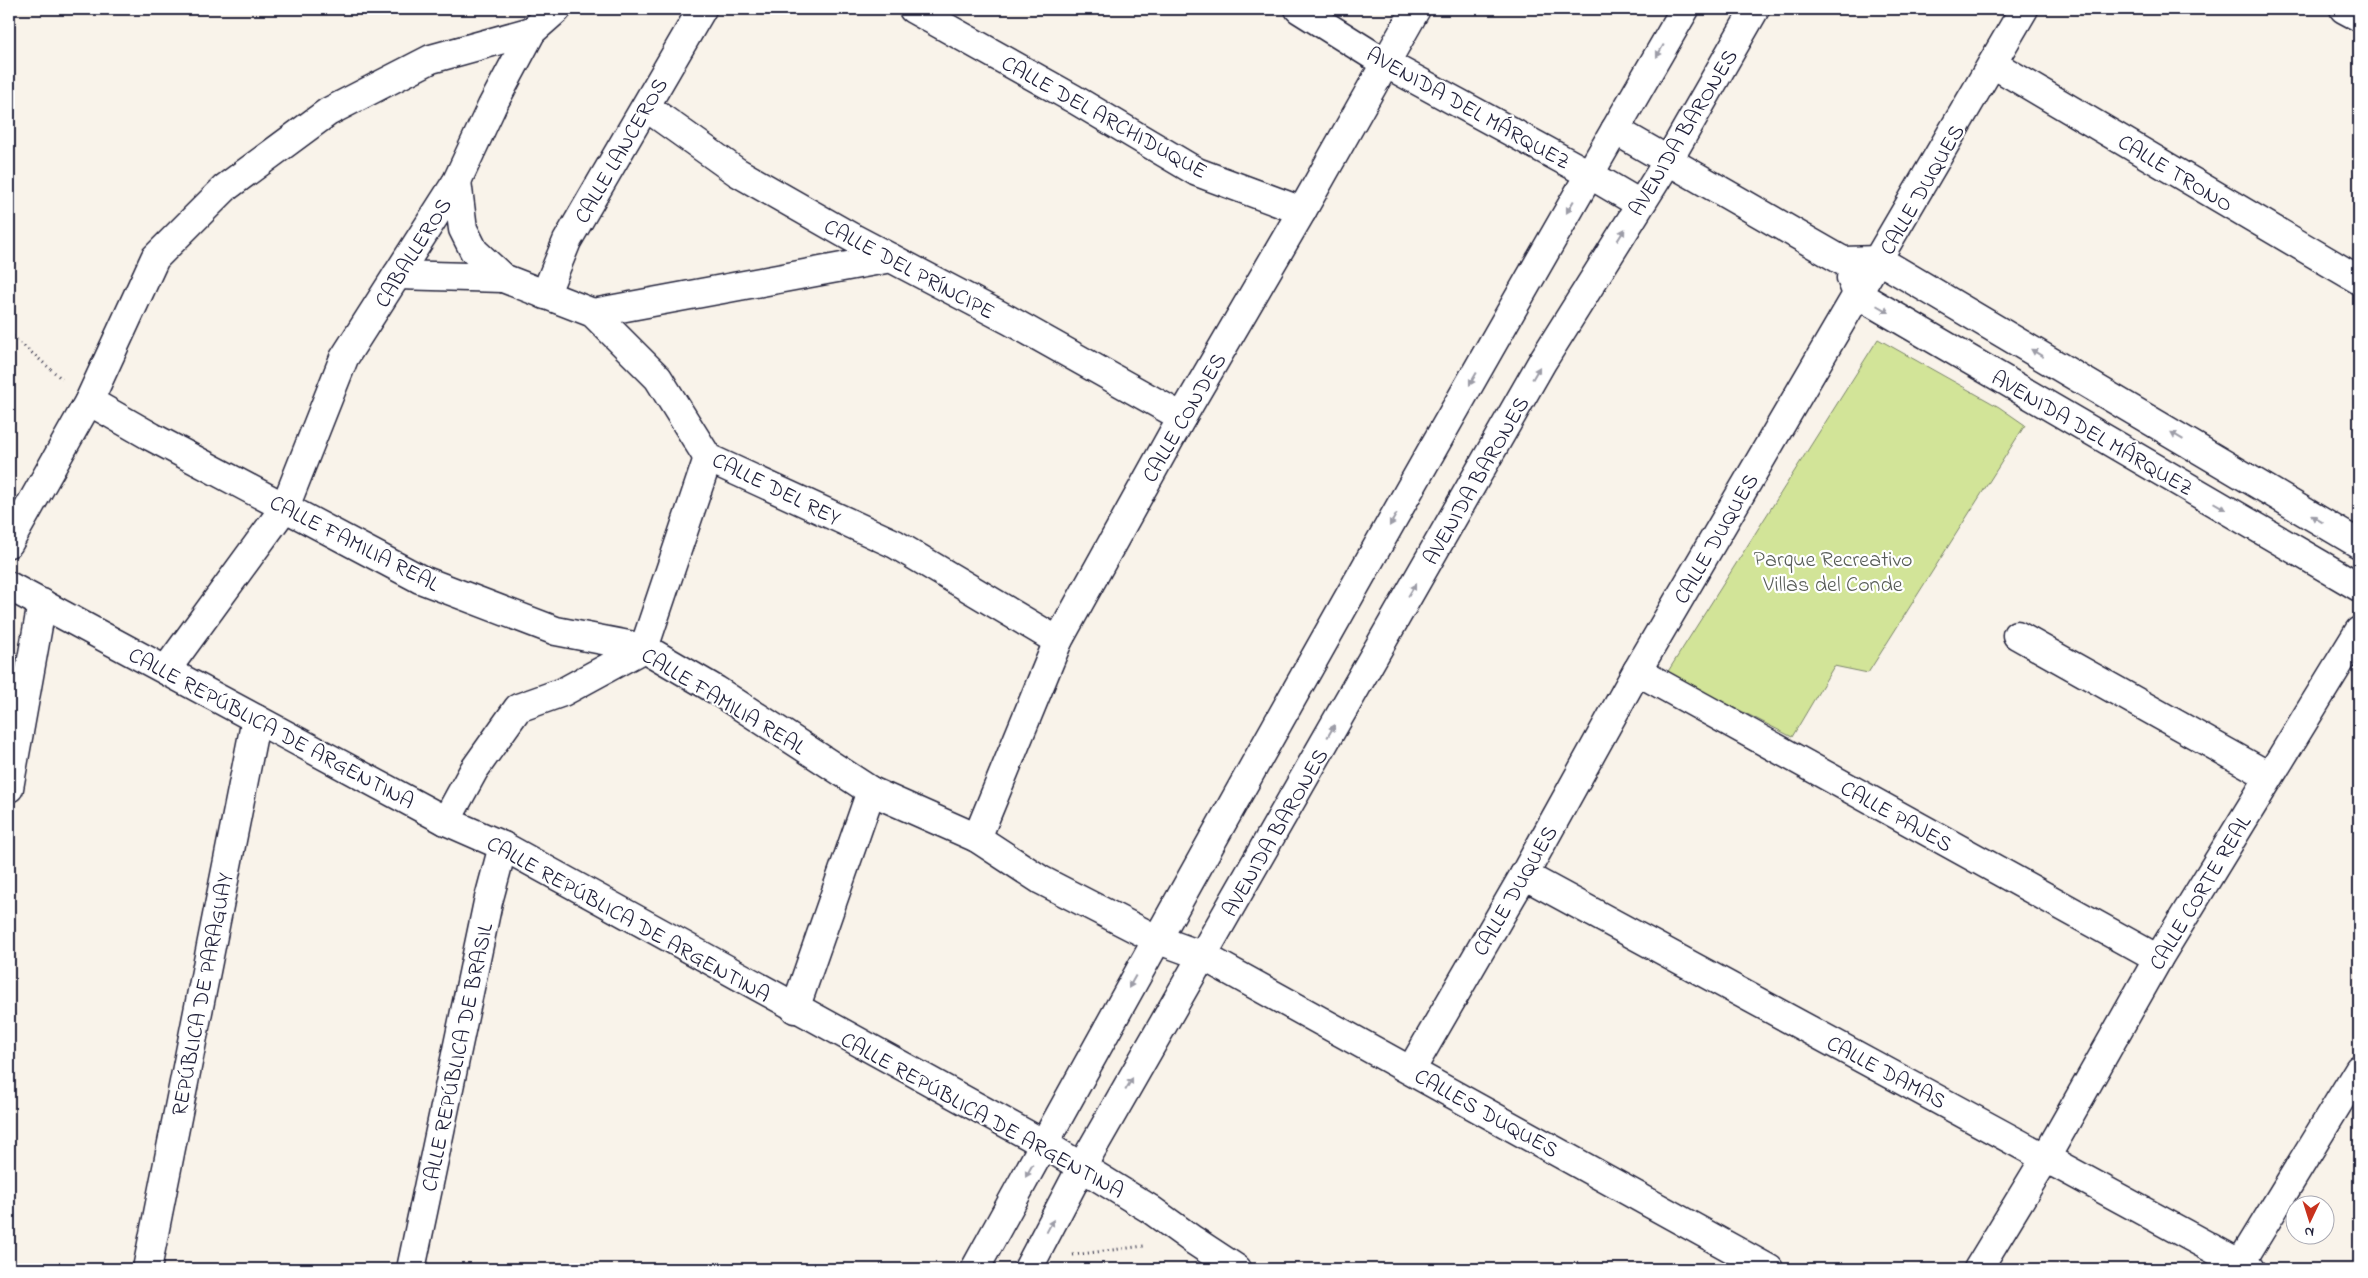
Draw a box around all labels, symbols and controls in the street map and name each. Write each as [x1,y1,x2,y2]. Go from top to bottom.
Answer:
street label: AVENIDA DEL MÁRQUEZ [1360,40,1575,179]
street label: AVENIDA BARONES [1622,44,1747,223]
one-way arrow [1656,44,1665,57]
street label: CALLE DEL ARCHIDUQUE [995,49,1212,189]
street label: CALLE LANCEROS [568,73,677,230]
street label: CALLE DUQUES [1873,119,1974,262]
street label: CALLE TRONO [2111,128,2238,222]
street label: CABALLEROS [368,192,461,315]
one-way arrow [1566,200,1575,213]
street label: CALLE DEL PRÍNCIPE [817,212,1000,329]
one-way arrow [1616,228,1625,241]
one-way arrow [1877,305,1890,314]
street label: CALLE CONDES [1135,348,1236,489]
one-way arrow [2031,349,2044,358]
street label: AVENIDA DEL MÁRQUEZ [1984,364,2199,506]
one-way arrow [1531,366,1540,380]
one-way arrow [1469,371,1477,386]
street label: AVENIDA BARONES [1416,391,1539,572]
one-way arrow [2171,432,2184,441]
street label: CALLE DEL REY [706,446,845,536]
street label: CALLE DUQUES [1667,468,1768,611]
street label: CALLE FAMILIA REAL [263,488,445,602]
one-way arrow [2212,502,2227,510]
one-way arrow [1389,513,1397,528]
one-way arrow [2311,514,2324,523]
park label: Parque Recreativo Villas del Conde [1754,545,1912,602]
one-way arrow [1407,584,1416,597]
street label: CALLE REPÚBLICA DE ARGENTINA [122,640,419,819]
street label: CALLE FAMILIA REAL [634,641,811,765]
one-way arrow [1327,725,1336,738]
street label: AVENIDA BARONES [1215,743,1338,924]
street label: CALLE PAJES [1834,774,1957,862]
street label: CALLE CORTE REAL [2143,809,2261,977]
street label: CALLE DUQUES [1466,820,1567,963]
street label: CALLE REPÚBLICA DE ARGENTINA [480,829,775,1012]
street label: REPÚBLICA DE PARAGUAY [165,870,243,1119]
street label: CALLE REPÚBLICA DE BRASIL [415,920,503,1195]
one-way arrow [1128,976,1137,989]
street label: CALLE REPÚBLICA DE ARGENTINA [834,1025,1129,1208]
street label: CALLE DAMAS [1820,1029,1951,1119]
street label: CALLES DUQUES [1408,1062,1563,1168]
one-way arrow [1125,1078,1134,1091]
one-way arrow [1025,1163,1033,1178]
north arrow [2286,1196,2336,1246]
one-way arrow [1046,1219,1054,1233]
text: N [2304,1221,2315,1242]

